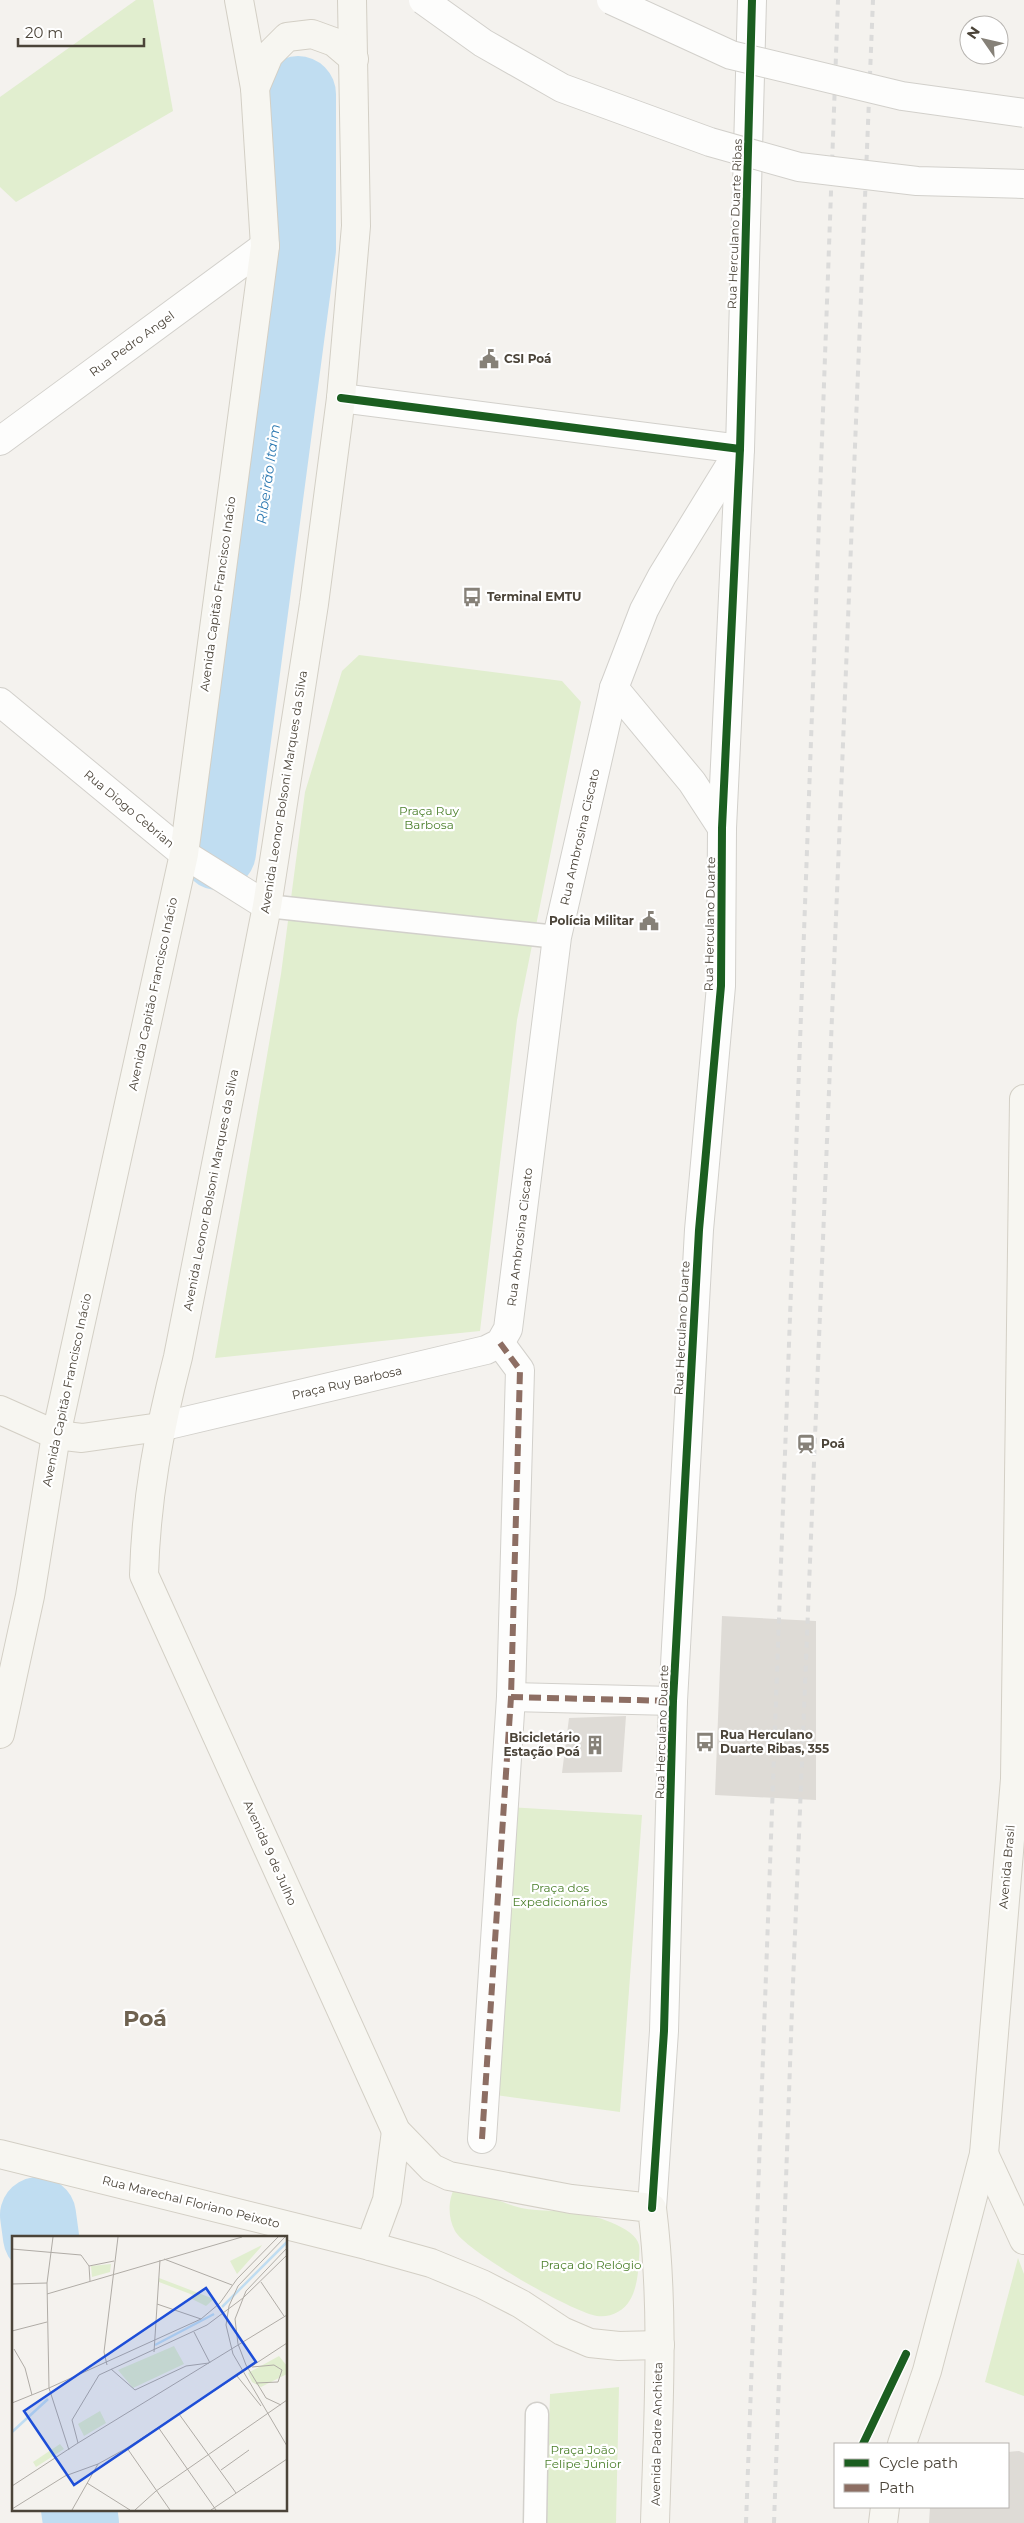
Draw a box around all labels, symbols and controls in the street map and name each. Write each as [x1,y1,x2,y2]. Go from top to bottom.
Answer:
scale bar [18,15,144,47]
north arrow [959,15,1009,65]
text: 20 m [25,23,63,42]
text: N [963,23,984,42]
street label: Rua Herculano Duarte Ribas [724,138,745,309]
street label: Rua Pedro Angel [86,308,177,380]
public building icon: CSI Poá [478,348,500,370]
place label: CSI Poá [504,351,551,366]
water label: Ribeirão Itaim [252,423,284,525]
street label: Avenida Capitão Francisco Inácio [196,495,239,693]
bus stop icon: Terminal EMTU [461,586,483,608]
place label: Terminal EMTU [487,589,582,604]
street label: Avenida Leonor Bolsoni Marques da Silva [257,669,310,914]
street label: Rua Diogo Cebrian [81,766,178,851]
street label: Rua Ambrosina Ciscato [556,767,603,907]
park label: Praça Ruy Barbosa [399,803,459,832]
street label: Rua Herculano Duarte [701,857,718,991]
street label: Avenida Capitão Francisco Inácio [125,896,180,1092]
public building icon: Polícia Militar [638,910,660,932]
place label: Polícia Militar [549,913,634,928]
street label: Avenida Leonor Bolsoni Marques da Silva [180,1068,241,1312]
street label: Rua Ambrosina Ciscato [504,1167,535,1307]
street label: Rua Herculano Duarte [670,1260,693,1396]
street label: Avenida Capitão Francisco Inácio [39,1292,94,1488]
street label: Praça Ruy Barbosa [290,1363,403,1402]
station icon: Poá [795,1433,817,1455]
place label: Poá [821,1436,845,1451]
street label: Rua Herculano Duarte [652,1665,671,1799]
place label: Rua Herculano Duarte Ribas, 355 [720,1727,829,1756]
place label: Bicicletário Estação Poá [504,1730,580,1759]
bus stop icon: Rua Herculano Duarte Ribas, 355 [694,1731,716,1753]
building icon: Bicicletário Estação Poá [584,1734,606,1756]
street label: Avenida 9 de Julho [241,1798,300,1908]
street label: Avenida Brasil [995,1824,1018,1910]
park label: Praça dos Expedicionários [513,1880,608,1909]
district label: Poá [123,2005,167,2032]
street label: Rua Marechal Floriano Peixoto [101,2172,282,2231]
inset map [12,2236,288,2510]
park label: Praça do Relógio [540,2257,642,2272]
street label: Avenida Padre Anchieta [648,2362,665,2506]
park label: Praça João Felipe Júnior [544,2442,622,2471]
legend [834,2443,1009,2508]
text: Cycle path [879,2453,958,2472]
text: Path [879,2478,915,2497]

